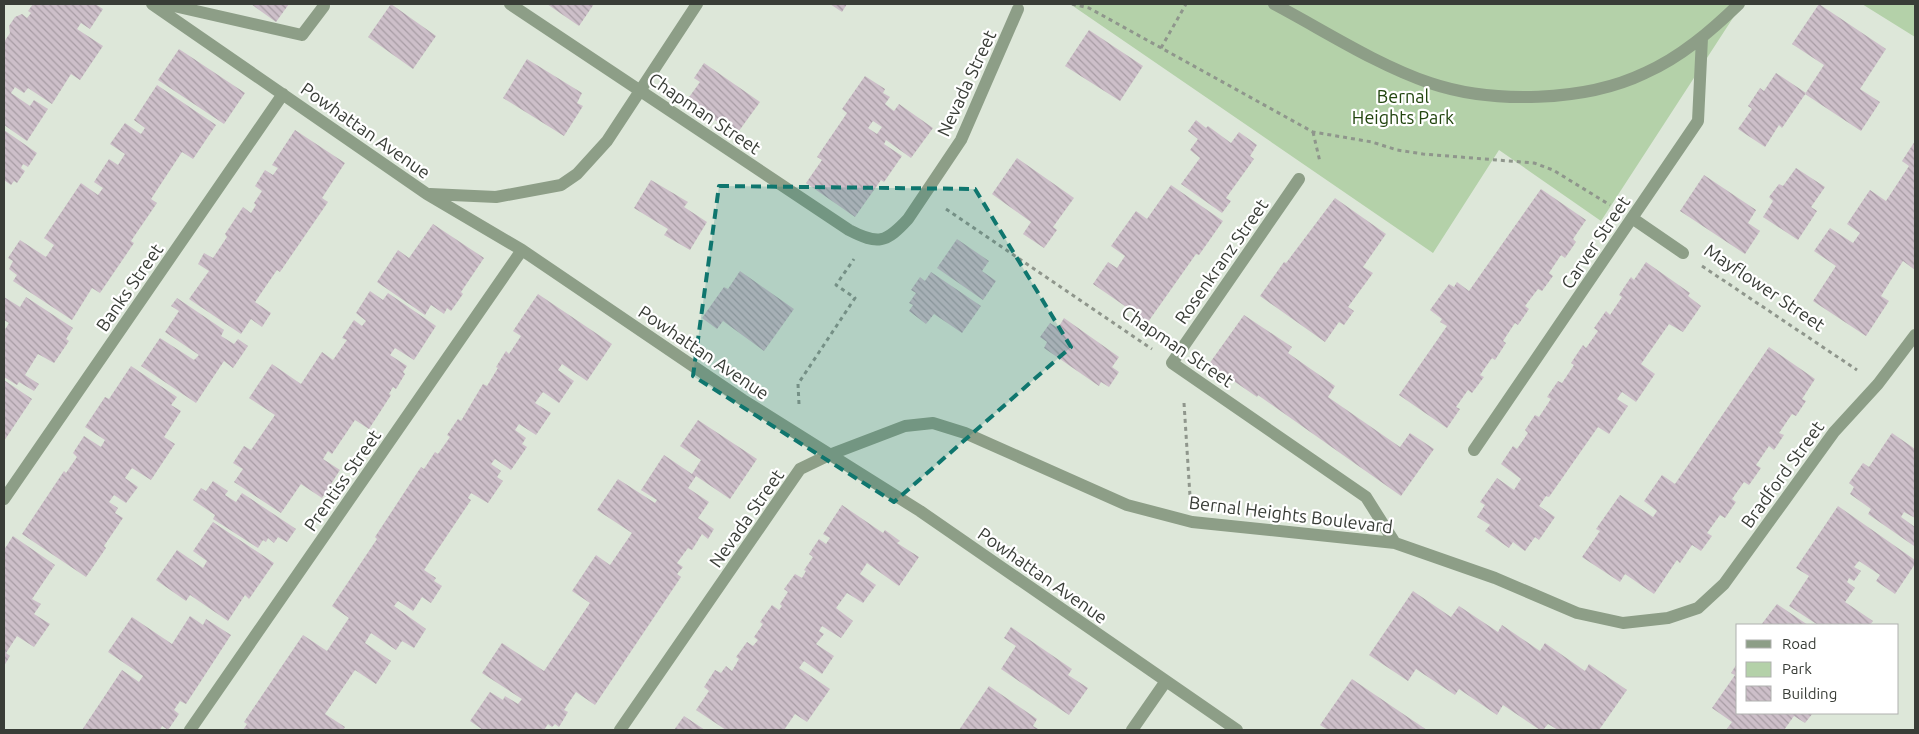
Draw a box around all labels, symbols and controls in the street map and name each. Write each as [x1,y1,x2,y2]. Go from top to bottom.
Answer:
street label: Nevada Street [933,27,999,139]
street label: Chapman Street [645,68,765,158]
street label: Powhattan Avenue [298,78,434,182]
park label: Bernal Heights Park [1352,86,1454,127]
street label: Carver Street [1557,192,1633,292]
street label: Rosenkranz Street [1170,195,1272,327]
street label: Banks Street [91,239,167,335]
street label: Mayflower Street [1701,239,1829,335]
street label: Powhattan Avenue [635,301,773,403]
street label: Chapman Street [1118,301,1238,391]
street label: Bradford Street [1737,417,1827,531]
street label: Prentiss Street [300,425,384,535]
street label: Nevada Street [705,465,787,571]
street label: Bernal Heights Boulevard [1188,492,1394,536]
street label: Powhattan Avenue [975,523,1111,627]
legend [1736,624,1899,714]
text: Road [1782,635,1817,652]
text: Park [1782,660,1812,677]
text: Building [1782,685,1837,702]

